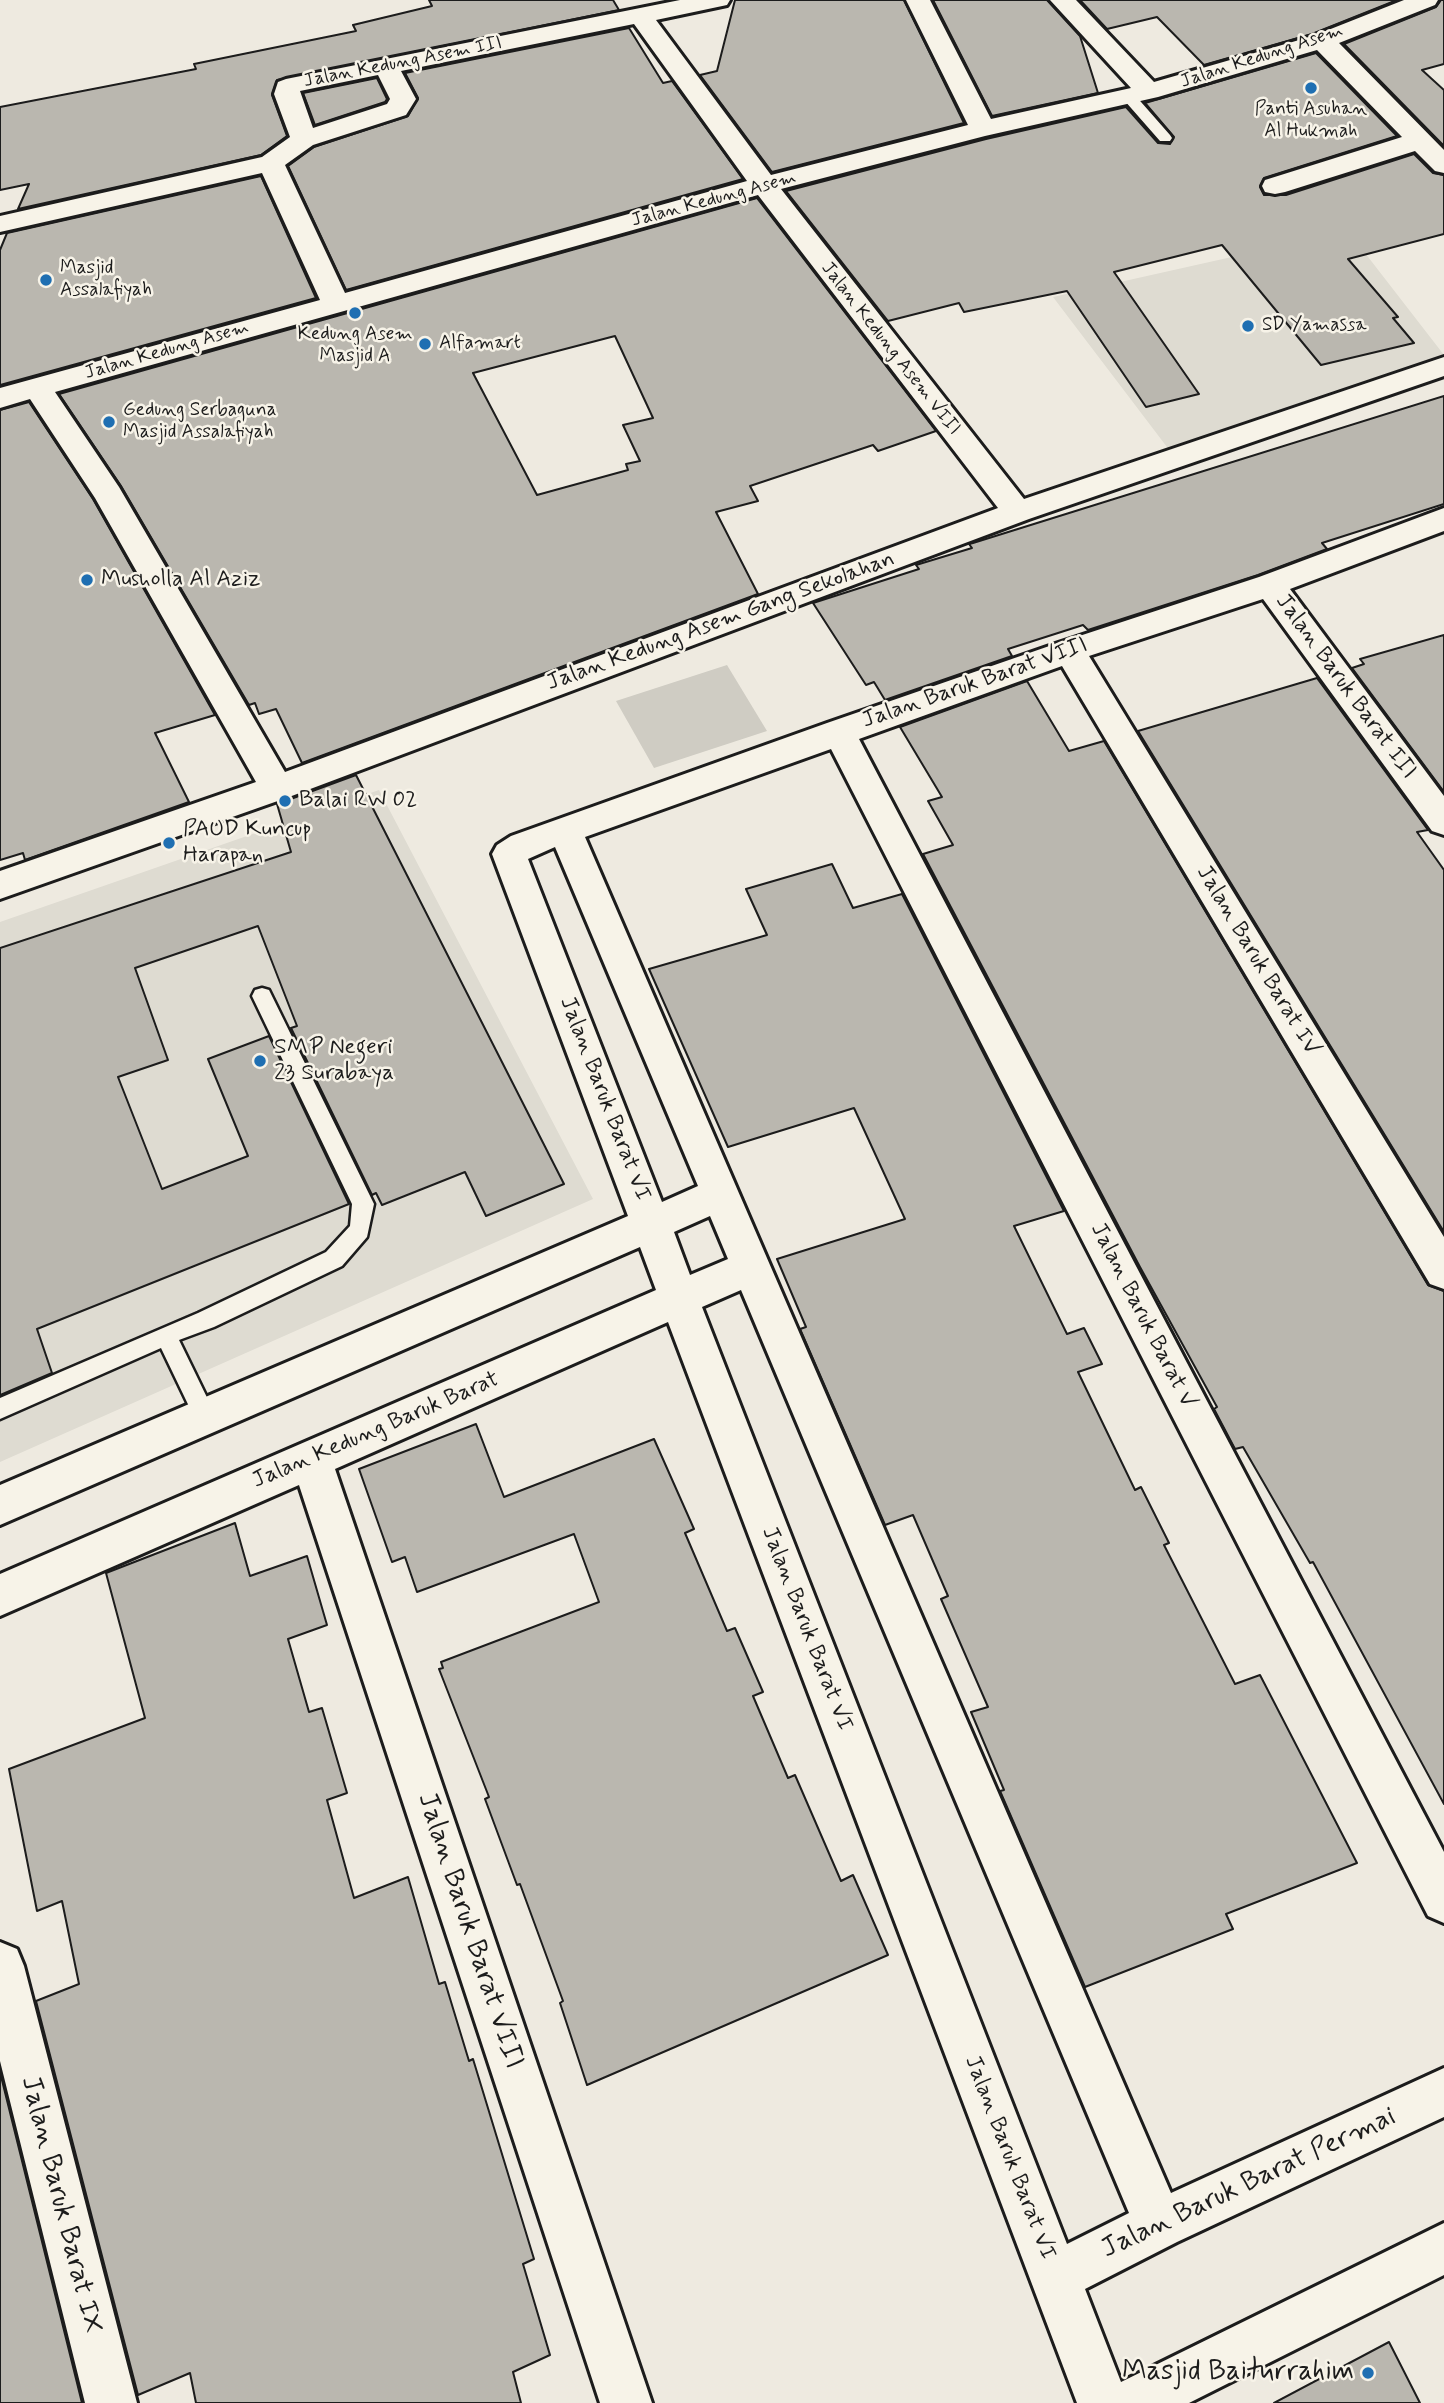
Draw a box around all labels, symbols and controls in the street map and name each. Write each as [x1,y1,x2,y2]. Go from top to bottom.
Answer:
street label: Jalan Kedung Asem [1178,20,1346,94]
street label: Jalan Kedung Asem III [302,33,504,93]
marker: Panti Asuhan Al Hukmah [1303,80,1319,96]
place label: Panti Asuhan Al Hukmah [1255,99,1367,143]
street label: Jalan Kedung Asem [629,167,799,233]
place label: Masjid Assalafiyah [60,258,152,302]
street label: Jalan Kedung Asem VIII [815,258,965,440]
marker: Masjid Assalafiyah [38,272,54,288]
marker: Kedung Asem Masjid A [347,305,363,321]
place label: SD Yamassa [1262,315,1367,337]
street label: Jalan Kedung Asem [82,317,252,385]
marker: SD Yamassa [1240,318,1256,334]
place label: Kedung Asem Masjid A [297,324,413,368]
place label: Alfamart [439,333,521,355]
marker: Alfamart [417,336,433,352]
place label: Gedung Serbaguna Masjid Assalafiyah [123,400,277,444]
marker: Gedung Serbaguna Masjid Assalafiyah [101,414,117,430]
street label: Jalan Kedung Asem Gang Sekolahan [543,546,899,698]
place label: Musholla Al Aziz [101,566,261,594]
marker: Musholla Al Aziz [79,572,95,588]
street label: Jalan Baruk Barat III [1269,589,1421,785]
street label: Jalan Baruk Barat VIII [859,632,1091,736]
place label: Balai RW 02 [299,787,417,815]
marker: Balai RW 02 [277,793,293,809]
place label: PAUD Kuncup Harapan [183,816,312,870]
marker: PAUD Kuncup Harapan [161,835,177,851]
street label: Jalan Baruk Barat IV [1189,861,1325,1061]
street label: Jalan Baruk Barat VI [552,993,656,1205]
place label: SMP Negeri 23 Surabaya [274,1034,394,1088]
marker: SMP Negeri 23 Surabaya [252,1053,268,1069]
street label: Jalan Baruk Barat V [1083,1219,1201,1413]
street label: Jalan Kedung Baruk Barat [248,1366,504,1496]
street label: Jalan Baruk Barat VI [754,1523,858,1735]
street label: Jalan Baruk Barat VIII [409,1789,529,2073]
street label: Jalan Baruk Barat VI [957,2052,1061,2264]
street label: Jalan Baruk Barat IX [12,2073,108,2337]
street label: Jalan Baruk Barat Permai [1096,2101,1402,2267]
place label: Masjid Baiturrahim [1122,2356,1354,2390]
marker: Masjid Baiturrahim [1360,2365,1376,2381]

